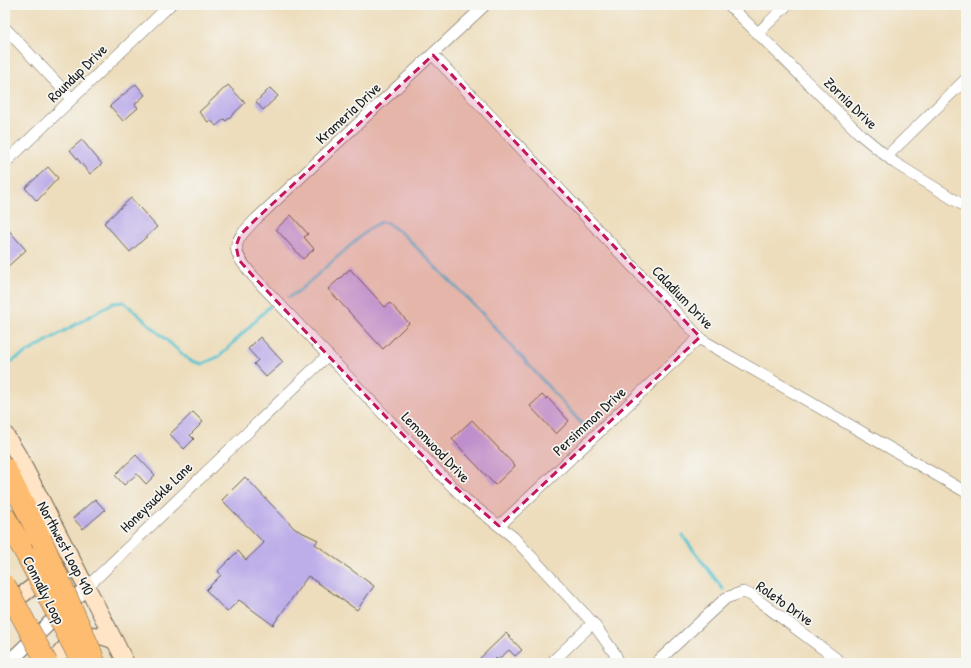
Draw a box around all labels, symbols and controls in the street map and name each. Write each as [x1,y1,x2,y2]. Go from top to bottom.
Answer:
street label: Roundup Drive [43,39,111,107]
street label: Zornia Drive [820,72,882,134]
street label: Krameria Drive [311,77,385,149]
street label: Caladium Drive [647,261,719,333]
street label: Persimmon Drive [548,382,630,460]
street label: Lemonwood Drive [397,407,475,487]
street label: Honeysuckle Lane [115,457,197,537]
street label: Northwest Loop 410 [32,497,100,599]
street label: Connally Loop [18,552,70,628]
street label: Roleto Drive [752,576,818,630]

